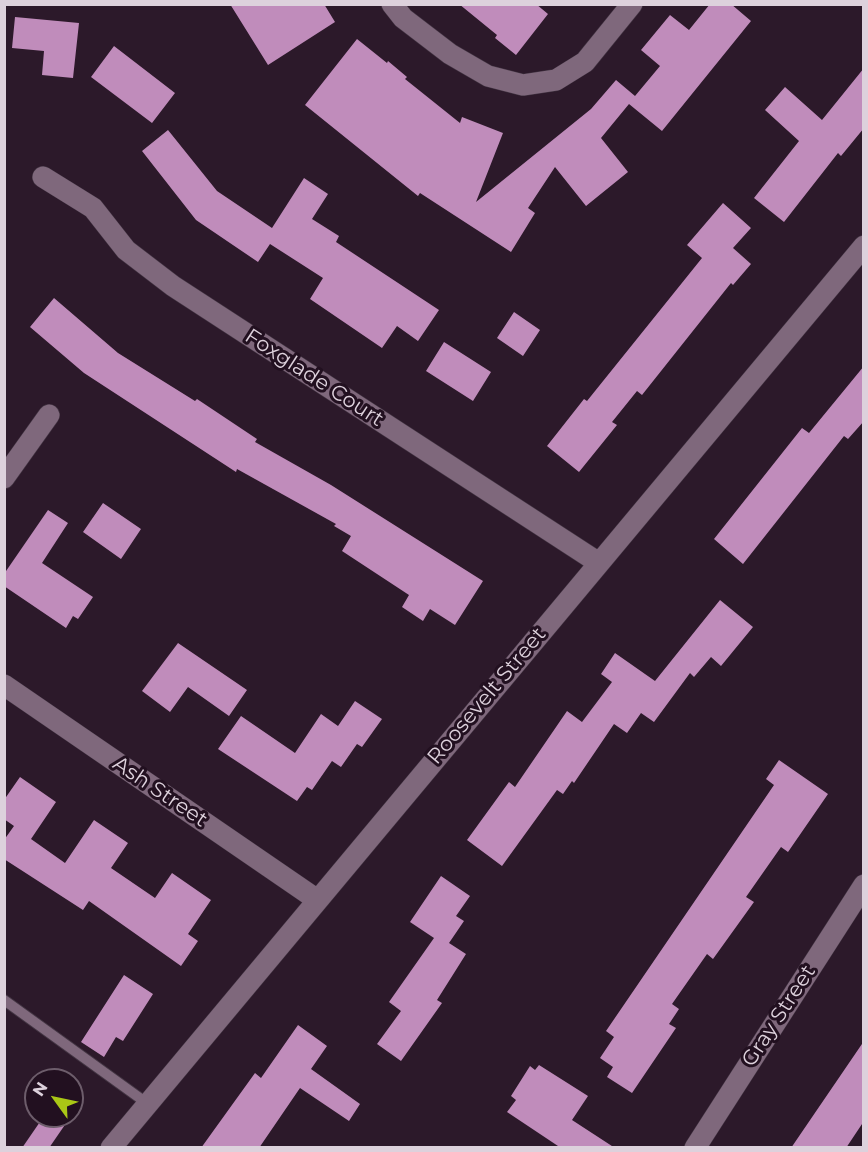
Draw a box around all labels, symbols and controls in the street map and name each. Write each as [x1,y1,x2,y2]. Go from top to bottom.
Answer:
street label: Foxglade Court [240,324,388,432]
street label: Roosevelt Street [422,622,552,770]
street label: Ash Street [108,751,212,833]
street label: Gray Street [737,960,821,1072]
north arrow [24,1068,84,1128]
text: N [29,1078,52,1100]

